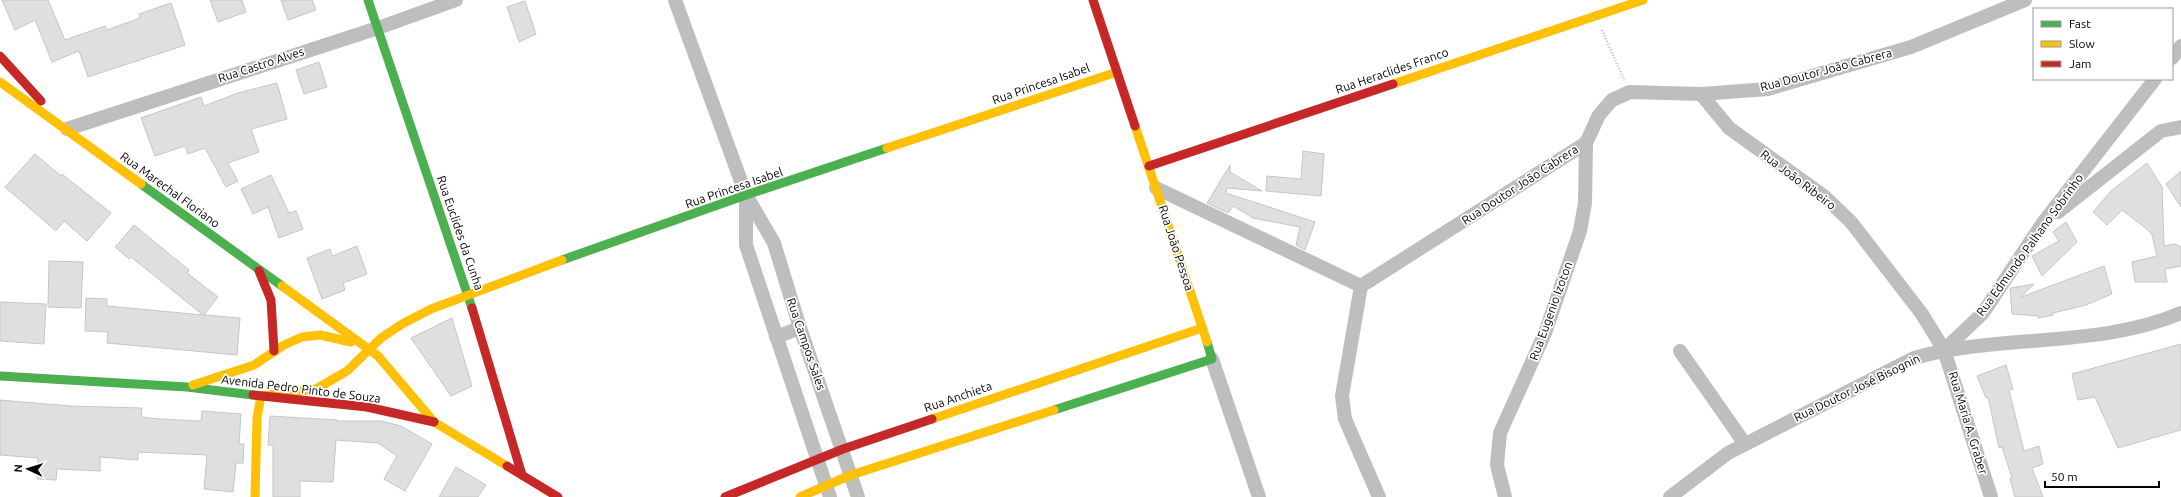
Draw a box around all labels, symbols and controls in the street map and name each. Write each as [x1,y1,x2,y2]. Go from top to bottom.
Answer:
legend [2033,8,2173,80]
text: Fast [2069,17,2091,30]
text: Slow [2069,37,2095,50]
street label: Rua Castro Alves [216,44,305,85]
street label: Rua Heraclides Franco [1334,45,1450,96]
street label: Rua Doutor João Cabrera [1759,46,1893,93]
text: Jam [2069,57,2091,70]
street label: Rua Princesa Isabel [990,61,1091,106]
street label: Rua Doutor João Cabrera [1459,142,1580,227]
street label: Rua João Ribeiro [1758,147,1838,212]
street label: Rua Marechal Floriano [118,149,222,230]
street label: Rua Princesa Isabel [683,165,784,210]
street label: Rua Edmundo Palhano Sobrinho [1974,171,2085,318]
street label: Rua Euclides da Cunha [435,174,486,292]
street label: Rua João Pessoa [1156,203,1196,292]
street label: Rua Eugenio Izoton [1527,260,1574,362]
street label: Rua Campos Sales [785,296,828,392]
street label: Rua Doutor José Bisognin [1792,351,1922,424]
street label: Rua Maria A. Graber [1947,370,1990,476]
street label: Avenida Pedro Pinto de Souza [221,372,381,405]
street label: Rua Anchieta [922,379,993,414]
north arrow [8,449,48,489]
scale bar [2045,463,2159,489]
text: N [12,464,24,473]
text: 50 m [2051,470,2078,483]

